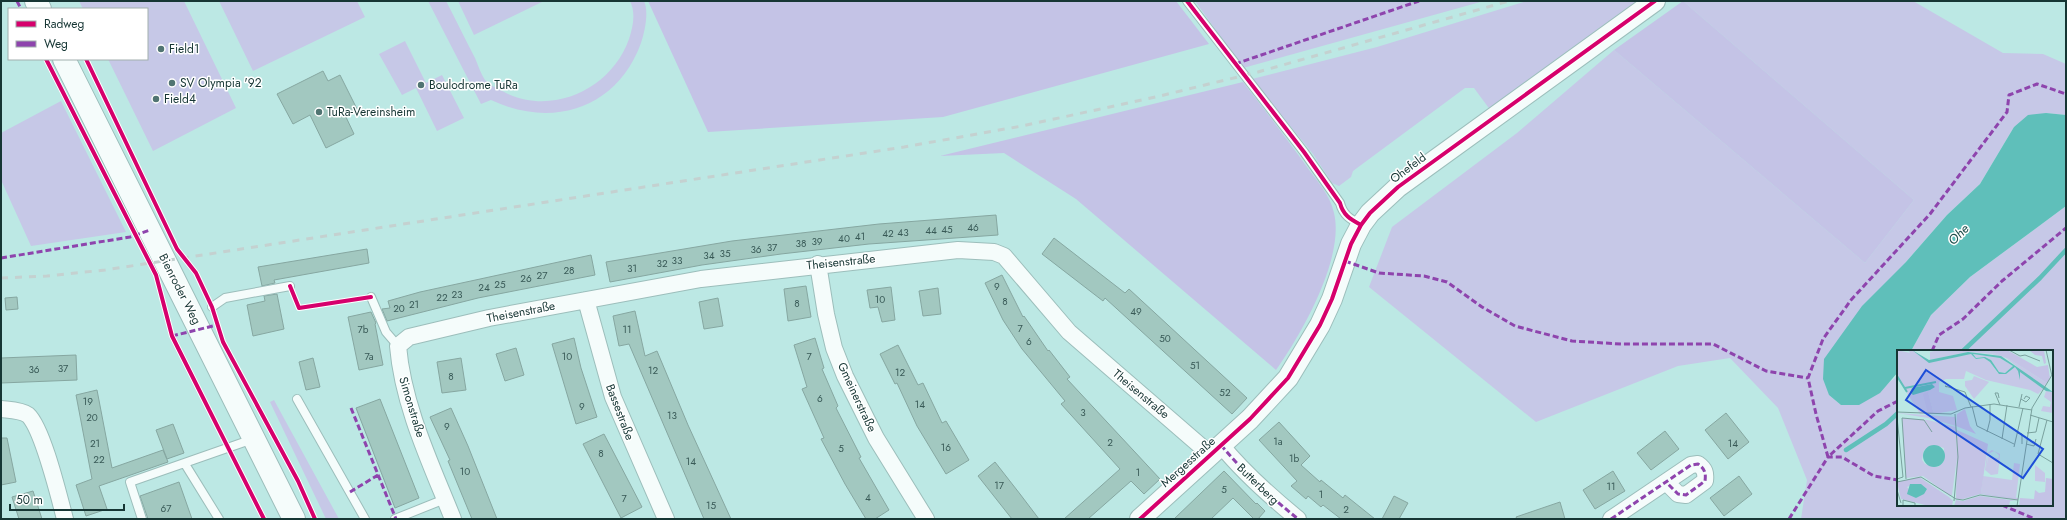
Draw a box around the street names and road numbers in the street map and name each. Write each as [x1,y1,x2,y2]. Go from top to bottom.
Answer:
street label: Ohefeld [1386,148,1430,188]
street label: Theisenstraße [806,249,876,275]
street label: Bienroder Weg [154,250,206,328]
street label: Theisenstraße [485,297,557,327]
street label: Gmeinerstraße [833,359,881,435]
street label: Theisenstraße [1109,365,1173,423]
street label: Simonstraße [394,374,430,440]
street label: Bassestraße [601,381,639,443]
street label: Mergesstraße [1157,432,1219,492]
street label: Butterberg [1233,459,1283,509]

